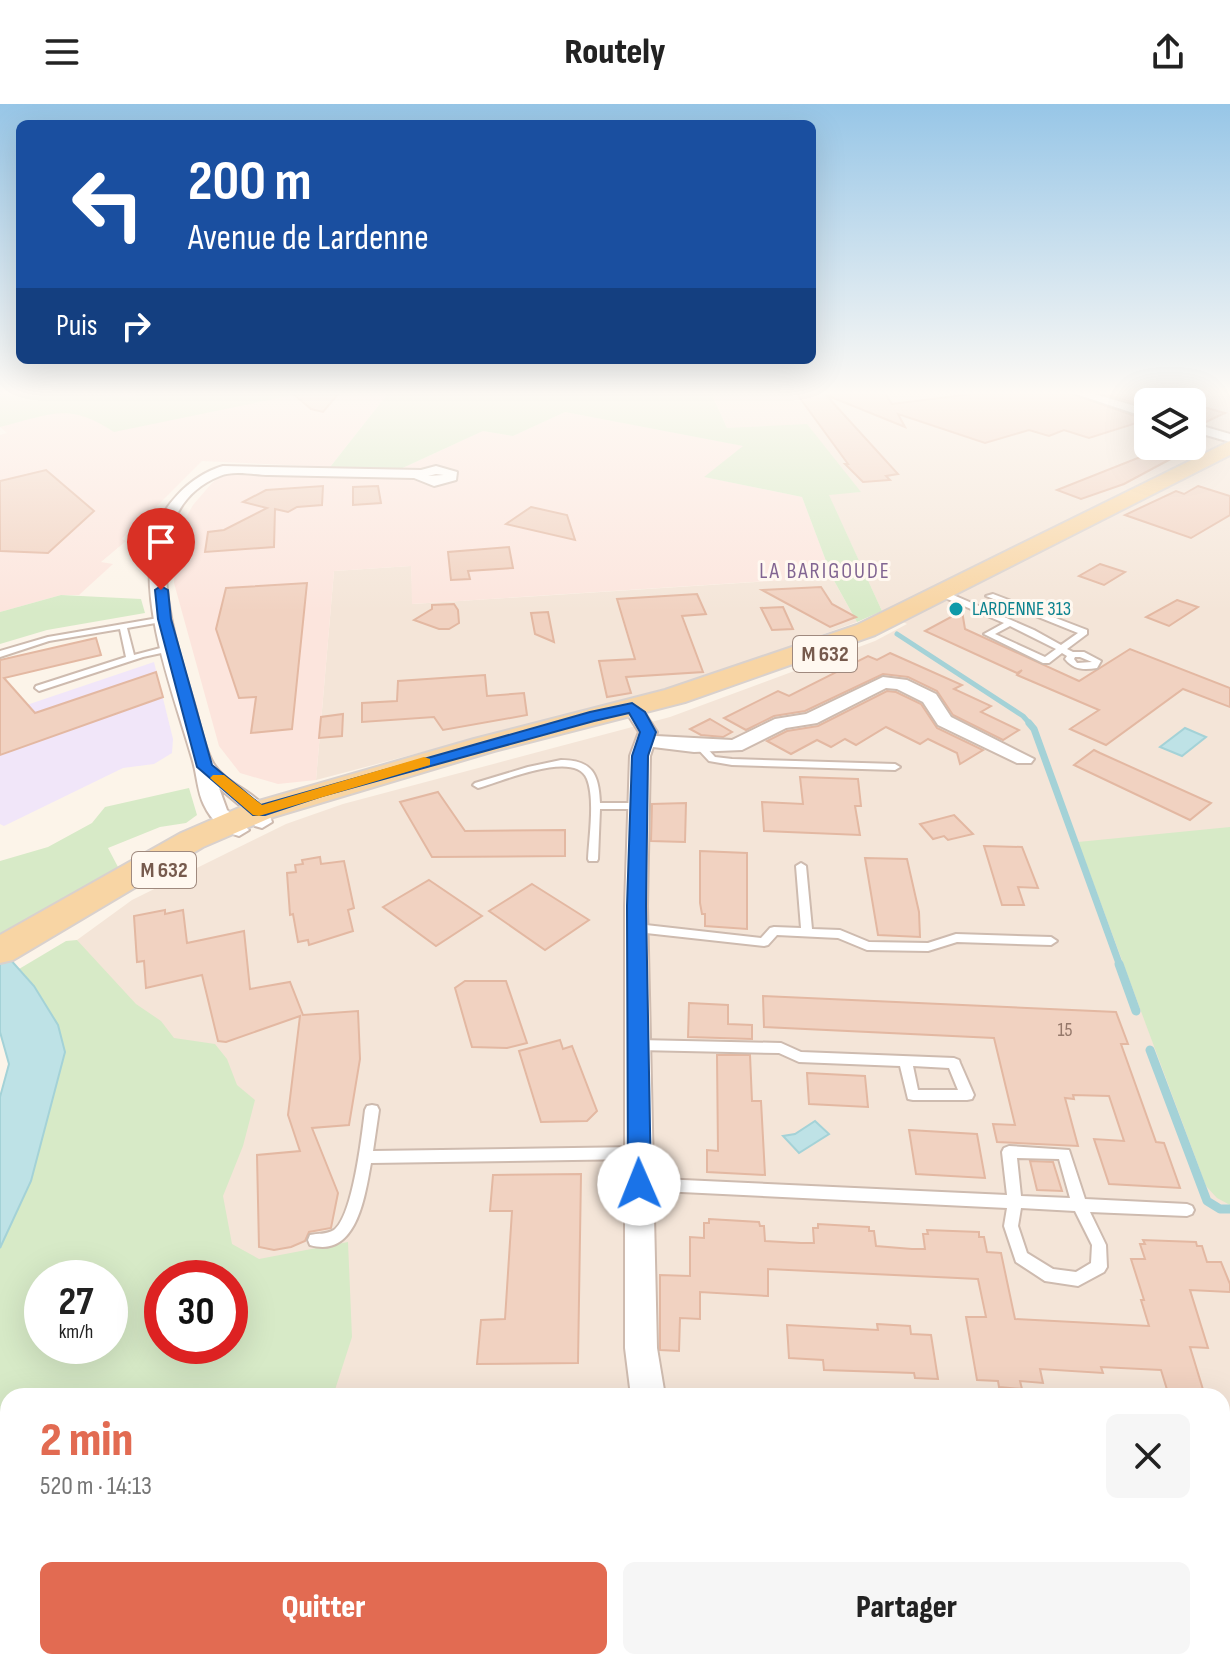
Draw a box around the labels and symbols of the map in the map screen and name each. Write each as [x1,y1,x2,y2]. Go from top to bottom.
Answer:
pin [127,508,195,590]
district label: LA BARIGOUDE [759,558,891,585]
place label: LARDENNE 313 [972,597,1071,621]
marker: LARDENNE 313 [947,600,965,618]
road number: M 632 [793,636,857,672]
road number: M 632 [132,852,196,888]
house number: 15 [1057,1018,1073,1042]
position arrow [597,1142,681,1226]
speed limit sign: 30 [144,1260,248,1364]

